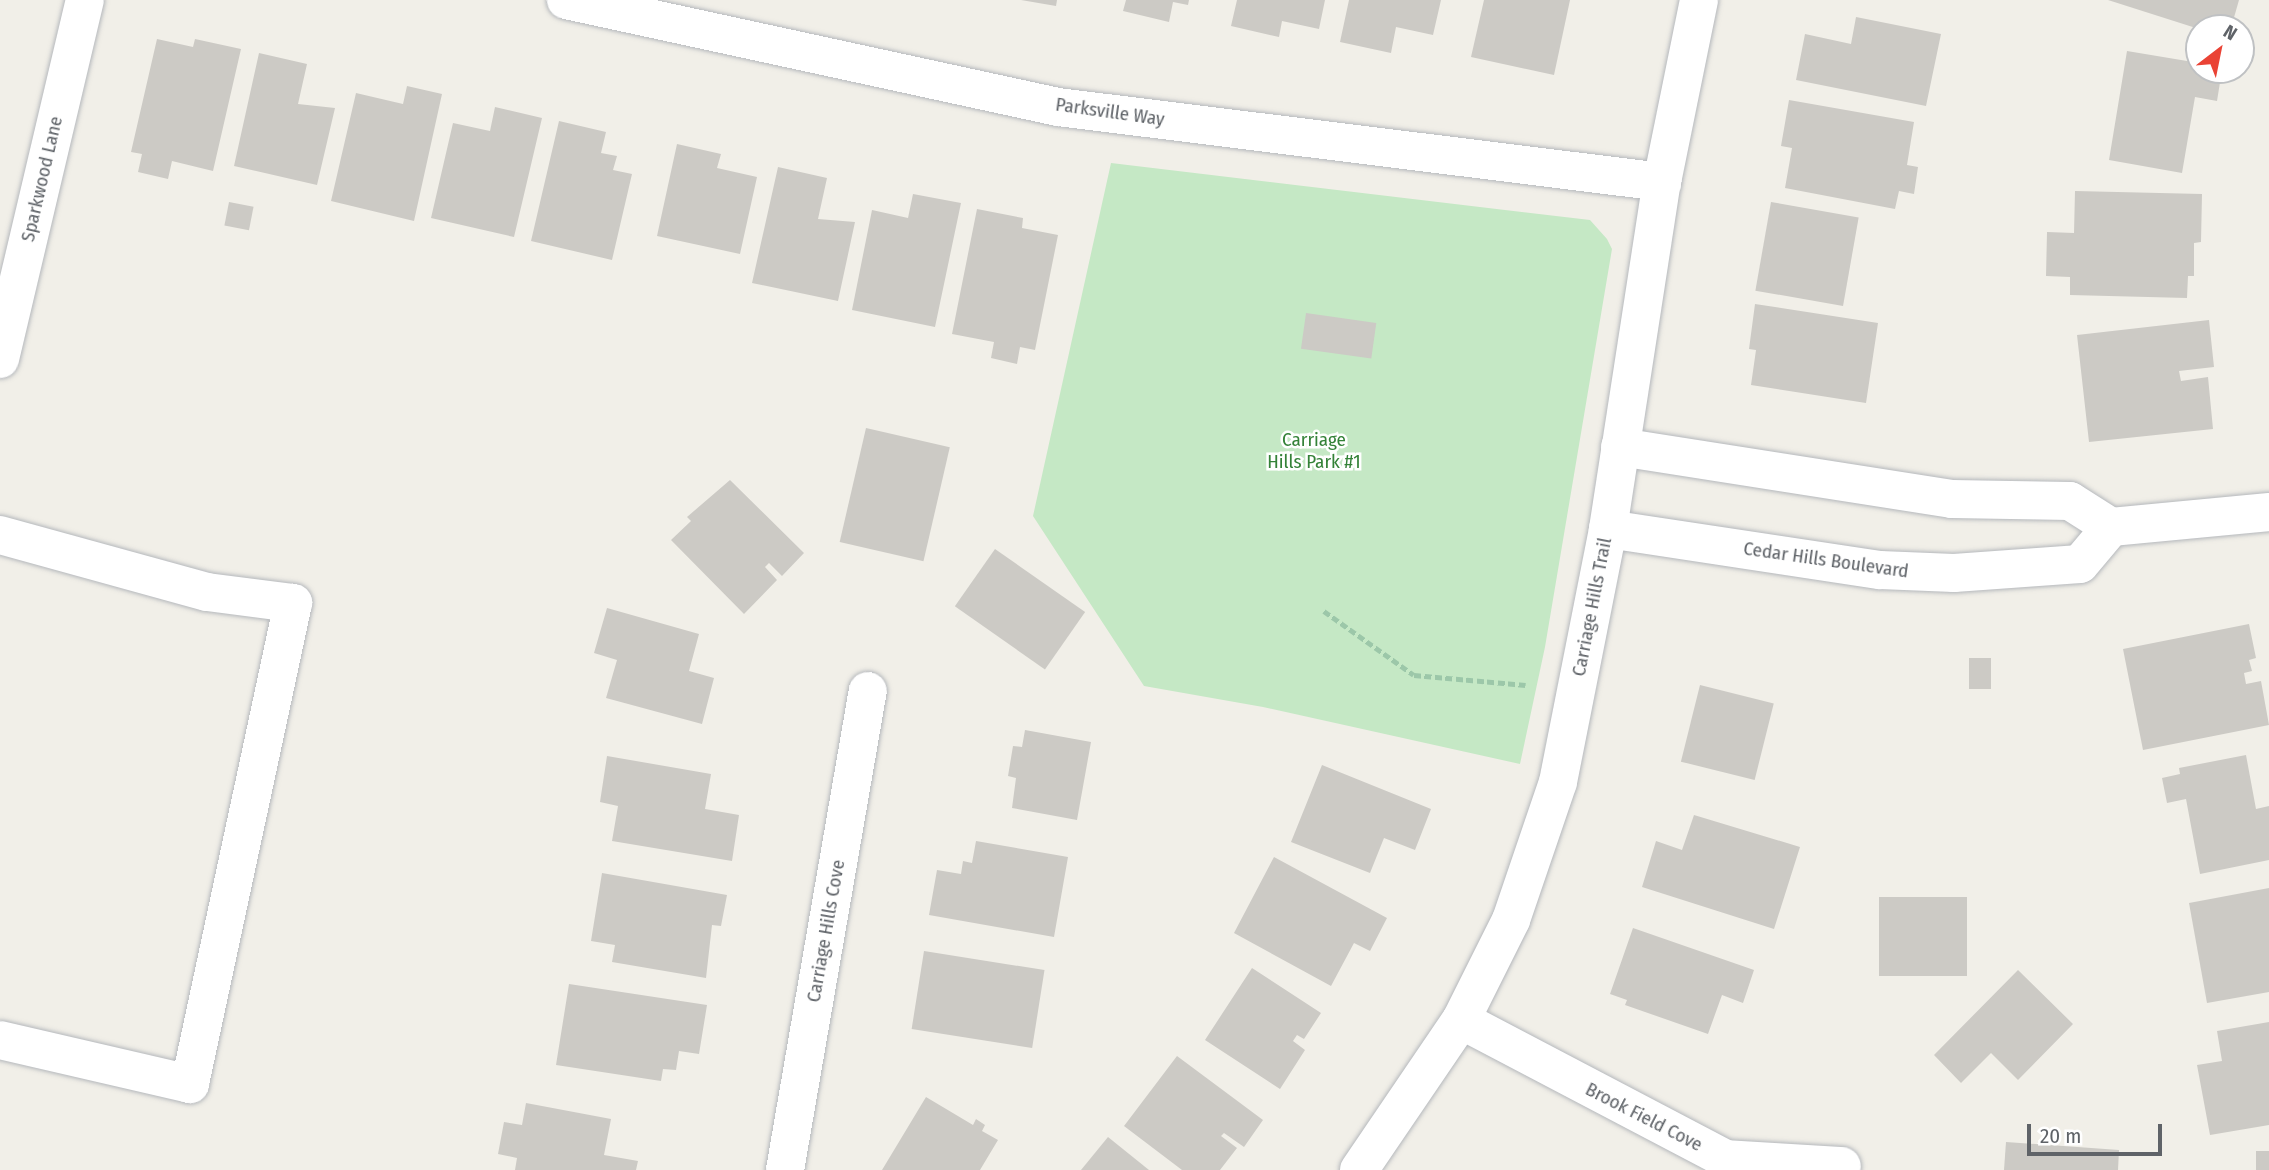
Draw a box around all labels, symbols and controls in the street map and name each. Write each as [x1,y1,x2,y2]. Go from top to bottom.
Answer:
north arrow [2185,14,2255,84]
text: N [2219,20,2241,45]
street label: Parksville Way [1054,93,1166,131]
street label: Sparkwood Lane [16,114,68,244]
park label: Carriage Hills Park #1 [1267,429,1361,473]
street label: Carriage Hills Trail [1567,536,1617,678]
street label: Cedar Hills Boulevard [1742,537,1910,583]
street label: Carriage Hills Cove [802,858,850,1004]
street label: Brook Field Cove [1582,1078,1706,1156]
scale bar [2031,1110,2166,1154]
text: 20 m [2040,1123,2081,1149]

